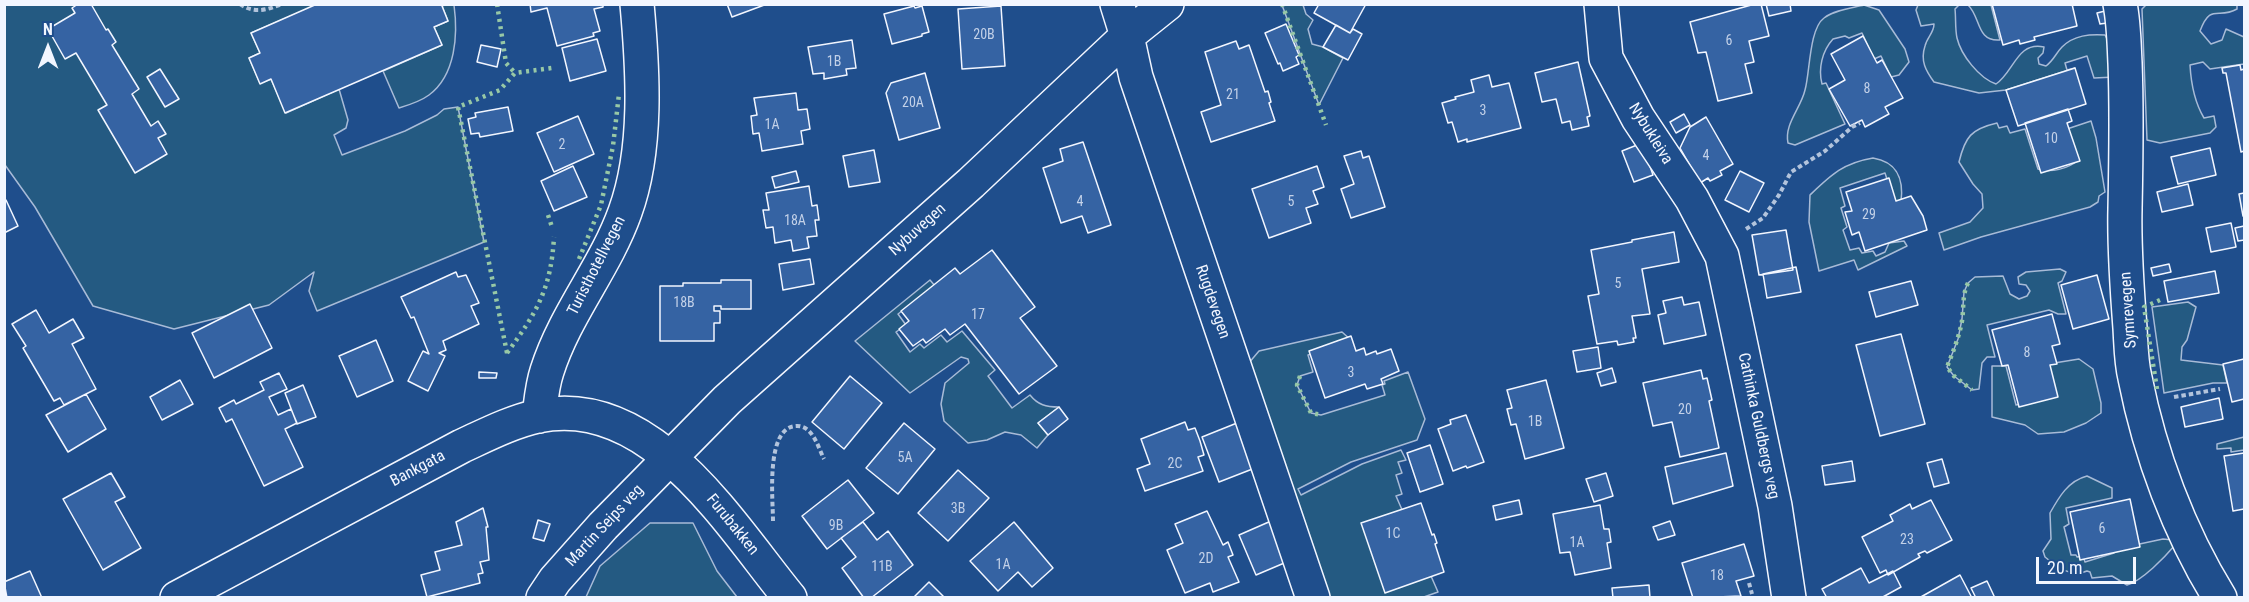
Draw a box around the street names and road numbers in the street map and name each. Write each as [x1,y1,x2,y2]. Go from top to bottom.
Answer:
street label: Nybukleiva [1624,100,1676,168]
street label: Nybuvegen [886,200,950,260]
street label: Turisthotellvegen [564,213,630,319]
street label: Rugdevegen [1190,263,1234,341]
street label: Symrevegen [2117,271,2141,349]
street label: Cathinka Guldbergs veg [1733,351,1783,501]
street label: Bankgata [387,447,449,491]
street label: Martin Seips veg [562,481,648,571]
street label: Furubakken [702,491,762,559]

